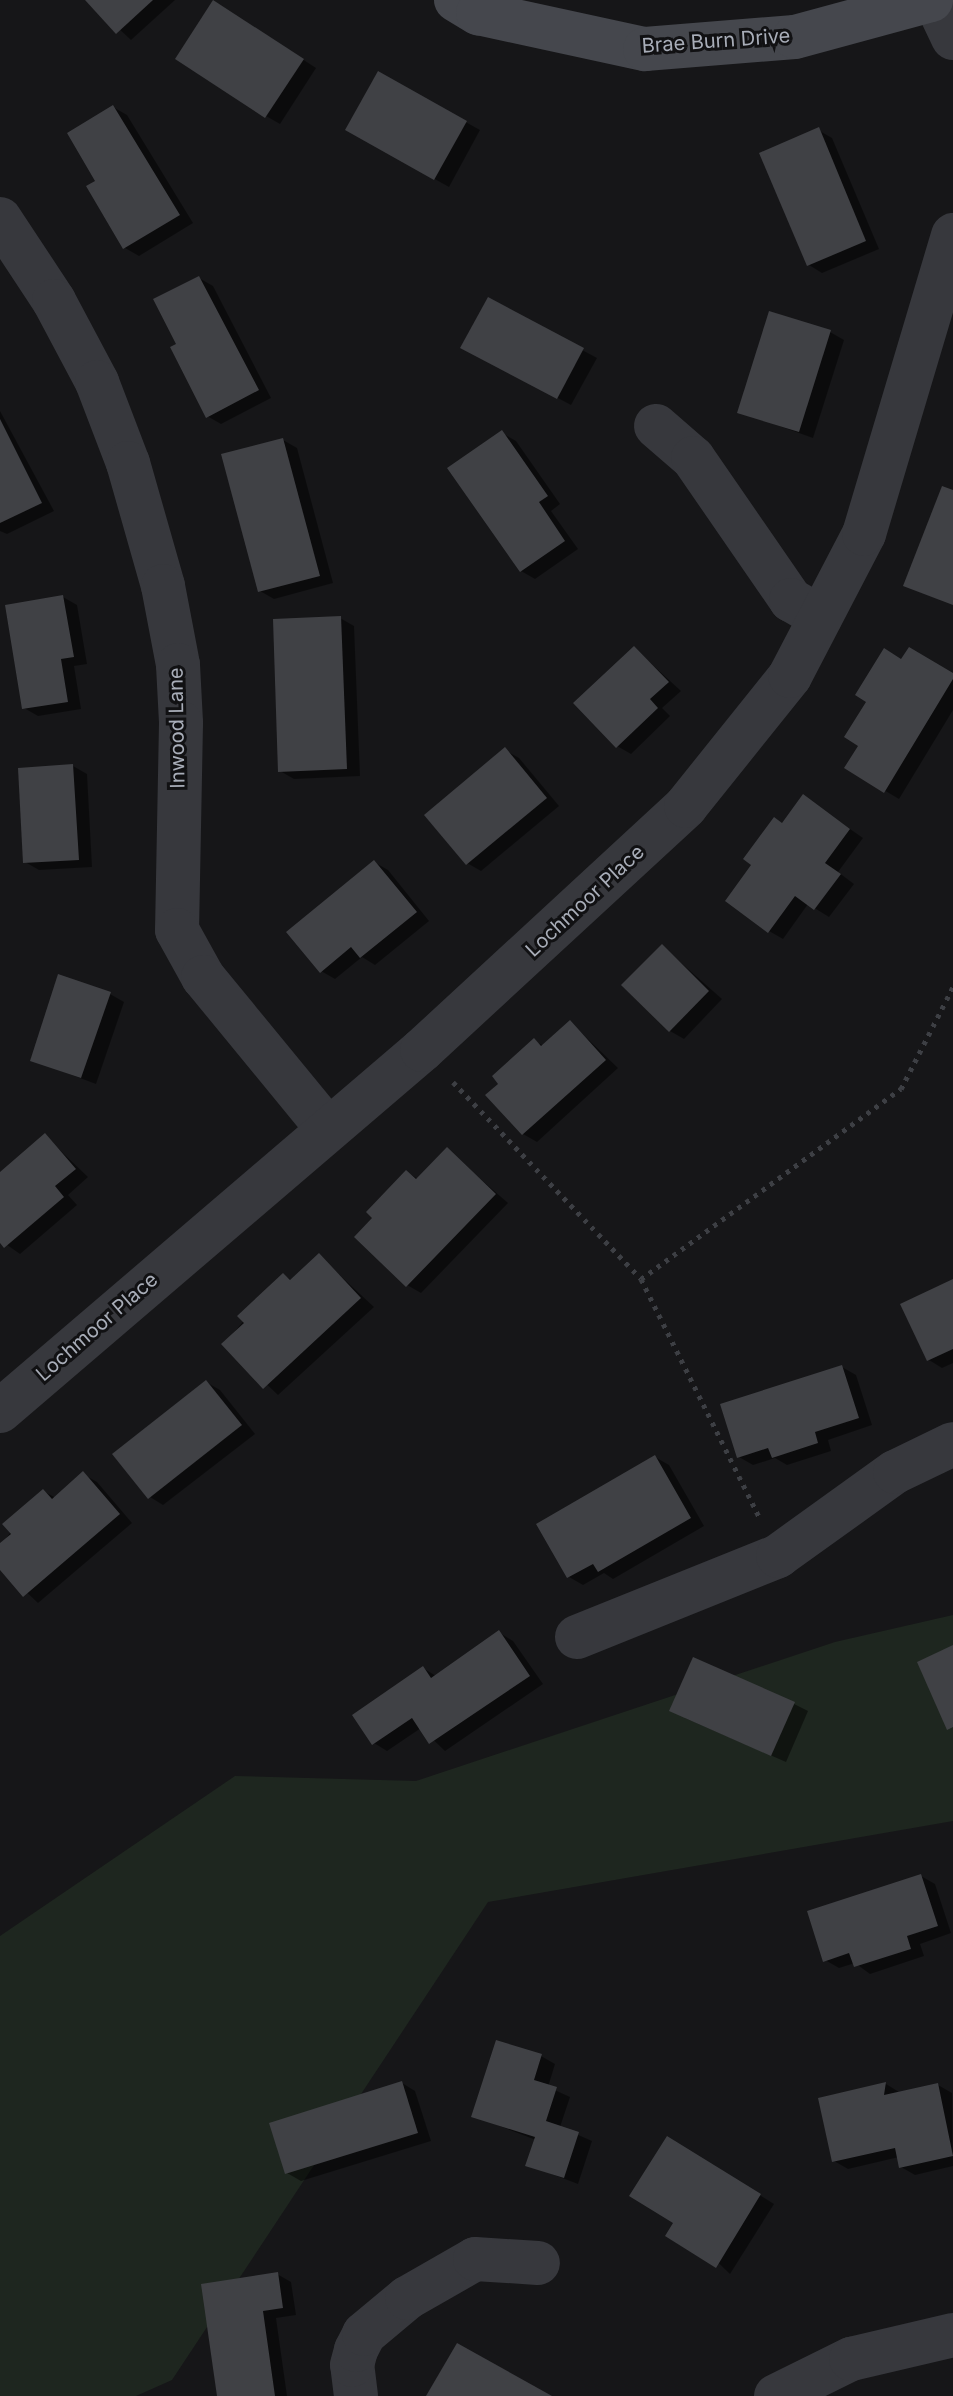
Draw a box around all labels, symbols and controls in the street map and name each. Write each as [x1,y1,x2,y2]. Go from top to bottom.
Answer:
street label: Brae Burn Drive [641,24,791,58]
street label: Inwood Lane [164,667,190,789]
street label: Lochmoor Place [521,840,649,962]
street label: Lochmoor Place [31,1268,163,1386]

